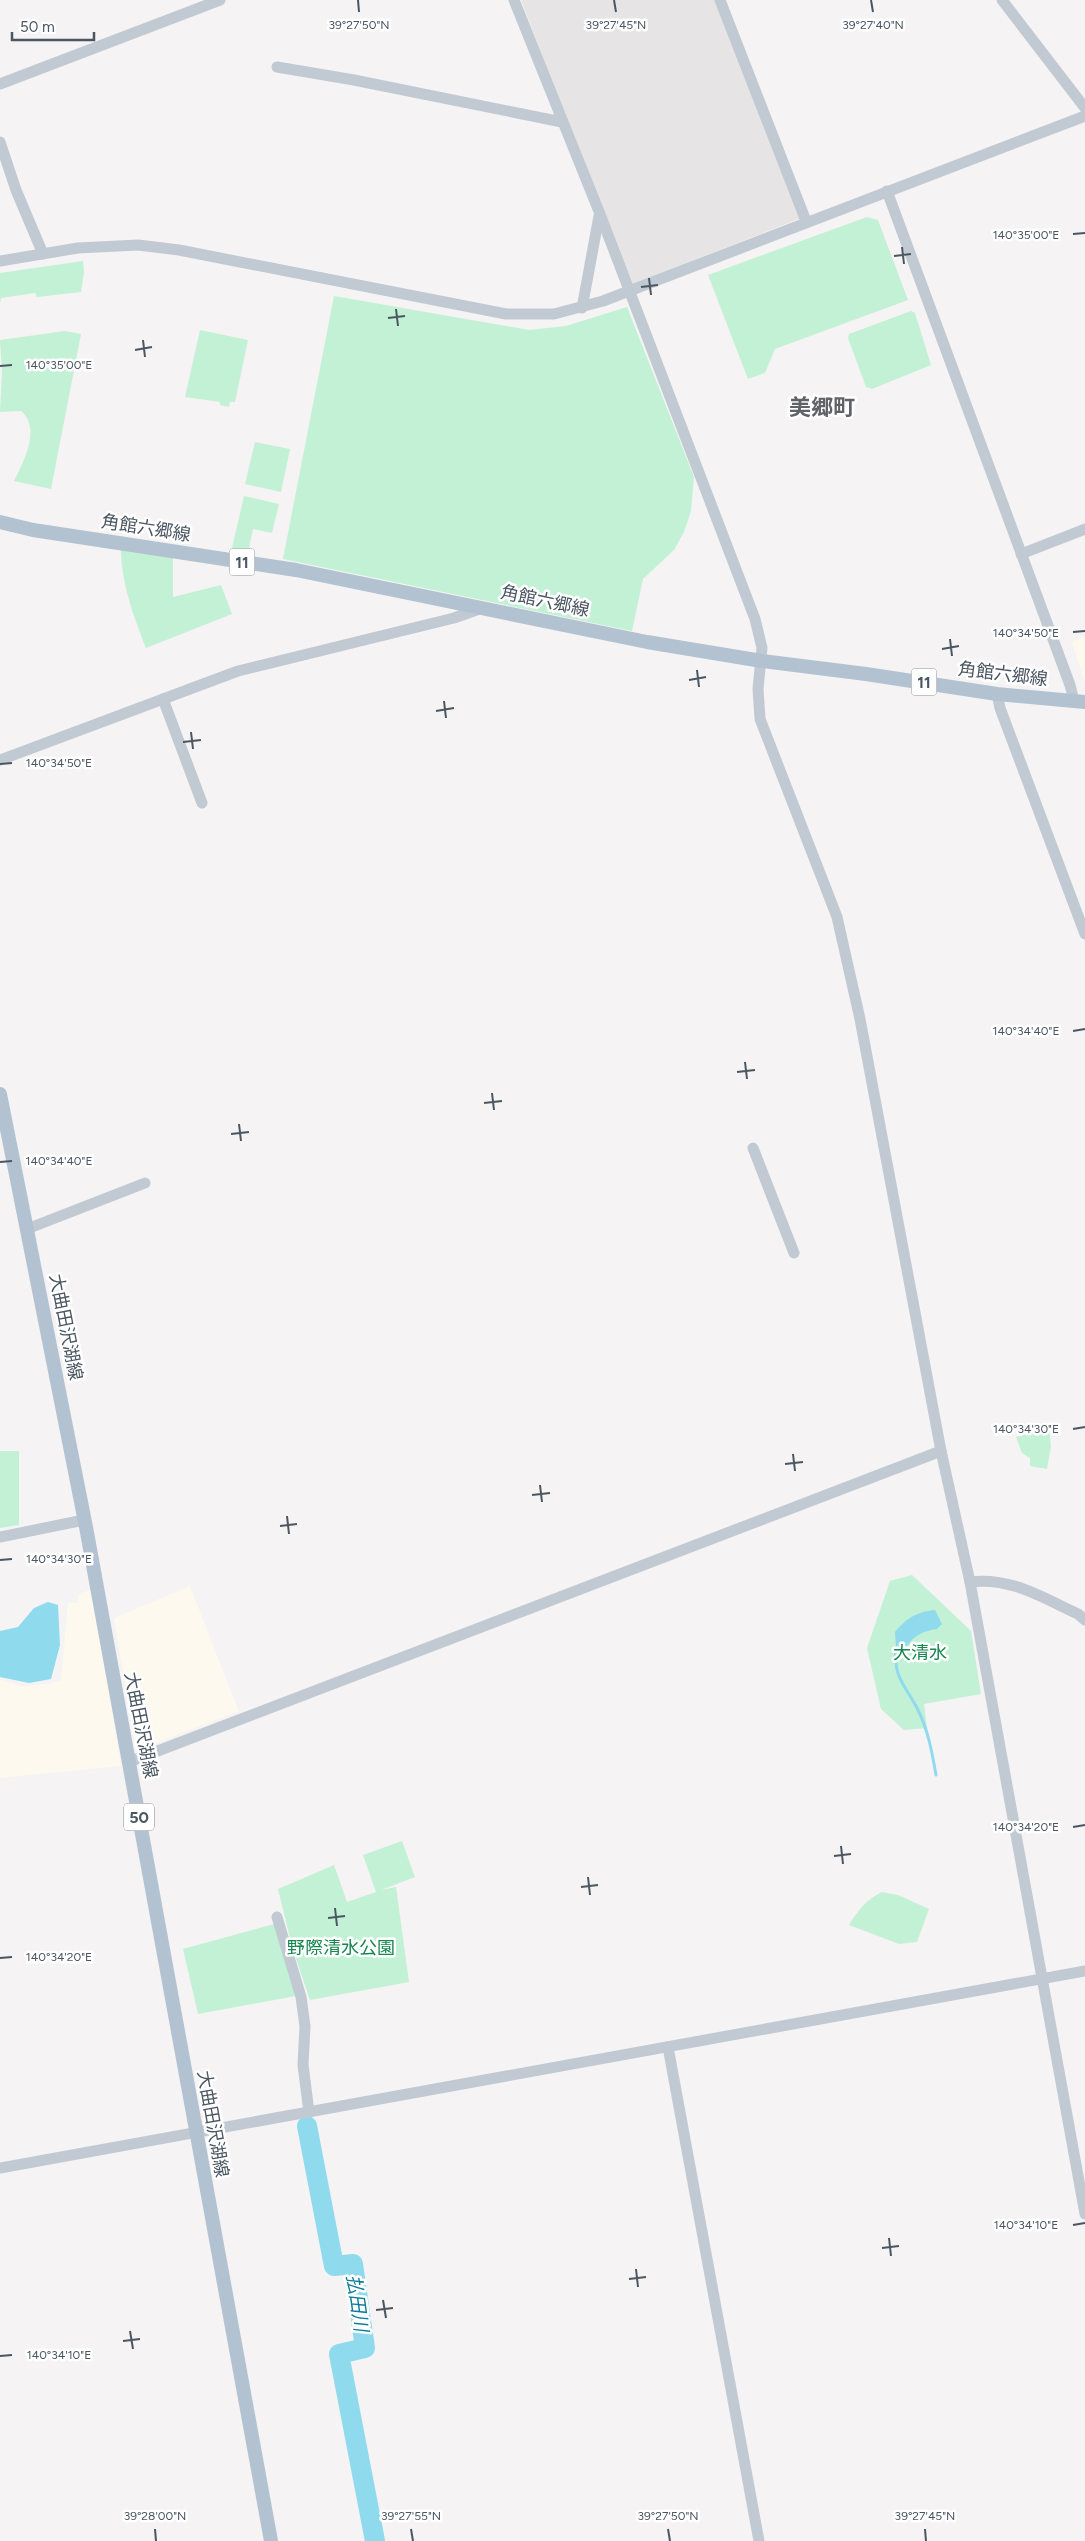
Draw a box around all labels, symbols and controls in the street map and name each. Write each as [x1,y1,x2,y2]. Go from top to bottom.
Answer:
scale bar [12,10,95,42]
text: 50 m [20,18,55,36]
text: 39°27'50"N [328,18,390,32]
text: 39°27'45"N [586,18,646,32]
text: 39°27'40"N [842,18,904,32]
text: 140°35'00"E [993,228,1059,242]
text: 140°35'00"E [26,358,92,372]
district label: 美郷町 [789,394,855,421]
street label: 角館六郷線 [100,510,192,546]
road number: 11 [230,548,254,576]
street label: 角館六郷線 [499,581,591,621]
text: 140°34'50"E [993,626,1059,640]
street label: 角館六郷線 [957,658,1049,690]
road number: 11 [912,669,936,696]
text: 140°34'50"E [26,756,92,770]
text: 140°34'40"E [993,1024,1060,1038]
text: 140°34'40"E [26,1154,93,1168]
street label: 大曲田沢湖線 [45,1272,87,1382]
text: 140°34'30"E [993,1422,1059,1436]
text: 140°34'30"E [26,1552,92,1566]
park label: 大清水 [893,1642,947,1664]
street label: 大曲田沢湖線 [120,1670,162,1780]
road number: 50 [124,1804,154,1830]
text: 140°34'20"E [993,1820,1059,1834]
park label: 野際清水公園 [287,1937,395,1959]
text: 140°34'20"E [26,1950,92,1964]
street label: 大曲田沢湖線 [193,2069,233,2179]
text: 140°34'10"E [994,2218,1058,2232]
water label: 払田川 [342,2273,373,2335]
text: 140°34'10"E [27,2348,91,2362]
text: 39°28'00"N [124,2509,186,2523]
text: 39°27'55"N [381,2509,441,2523]
text: 39°27'50"N [637,2509,699,2523]
text: 39°27'45"N [895,2509,955,2523]

